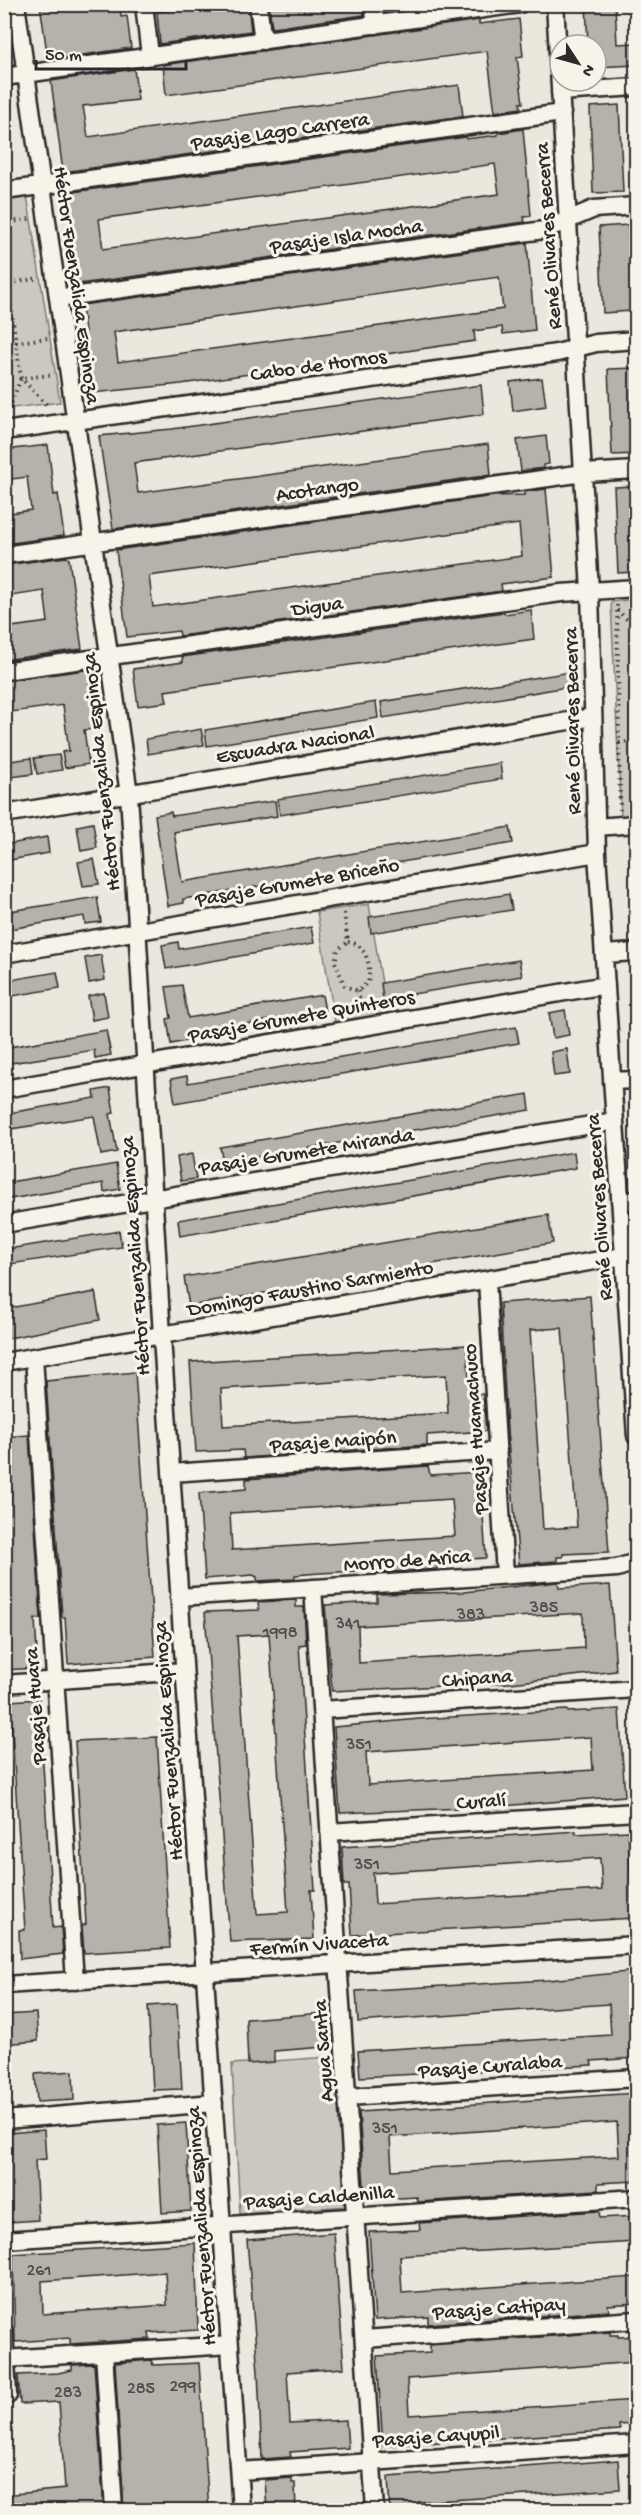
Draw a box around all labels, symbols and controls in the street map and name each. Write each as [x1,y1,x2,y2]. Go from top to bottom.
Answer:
scale bar [36,33,186,71]
north arrow [548,33,608,93]
text: 50 m [45,46,82,67]
text: N [576,60,598,80]
street label: Pasaje Lago Carrera [189,108,372,158]
street label: René Olivares Becerra [531,140,569,330]
street label: Héctor Fuenzalida Espinoza [45,165,104,407]
street label: Pasaje Isla Mocha [267,215,426,262]
street label: Cabo de Hornos [249,345,389,389]
street label: Acotango [274,473,361,510]
street label: Digua [288,592,346,625]
street label: René Olivares Becerra [560,626,589,815]
street label: Héctor Fuenzalida Espinoza [78,650,128,892]
street label: Escuadra Nacional [215,722,377,771]
street label: Pasaje Grumete Briceño [193,854,402,915]
street label: Pasaje Grumete Quinteros [186,986,418,1051]
street label: René Olivares Becerra [582,1111,620,1301]
street label: Pasaje Grumete Miranda [196,1124,417,1183]
street label: Héctor Fuenzalida Espinoza [117,1134,158,1376]
street label: Domingo Faustino Sarmiento [184,1256,436,1325]
street label: Pasaje Huamachuco [459,1343,496,1516]
street label: Pasaje Maipón [268,1427,397,1460]
street label: Morro de Arica [343,1545,473,1579]
house number: 385 [529,1598,558,1619]
house number: 383 [456,1605,485,1626]
house number: 341 [334,1614,361,1635]
street label: Héctor Fuenzalida Espinoza [150,1619,191,1861]
house number: 1998 [261,1623,298,1644]
street label: Pasaje Huara [21,1645,54,1766]
street label: Chipana [441,1665,515,1695]
house number: 351 [345,1735,372,1756]
street label: Curalí [456,1789,507,1818]
house number: 351 [353,1855,380,1876]
street label: Fermín Vivaceta [248,1929,391,1964]
street label: Agua Santa [309,1997,342,2103]
street label: Pasaje Curalaba [417,2051,564,2086]
street label: Héctor Fuenzalida Espinoza [183,2104,224,2346]
house number: 351 [371,2119,398,2140]
street label: Pasaje Caldenilla [242,2182,397,2217]
house number: 261 [26,2261,52,2282]
street label: Pasaje Catipay [431,2293,566,2328]
house number: 299 [170,2377,196,2398]
house number: 285 [127,2379,155,2400]
house number: 283 [54,2383,82,2404]
street label: Pasaje Cayupil [371,2422,501,2455]

